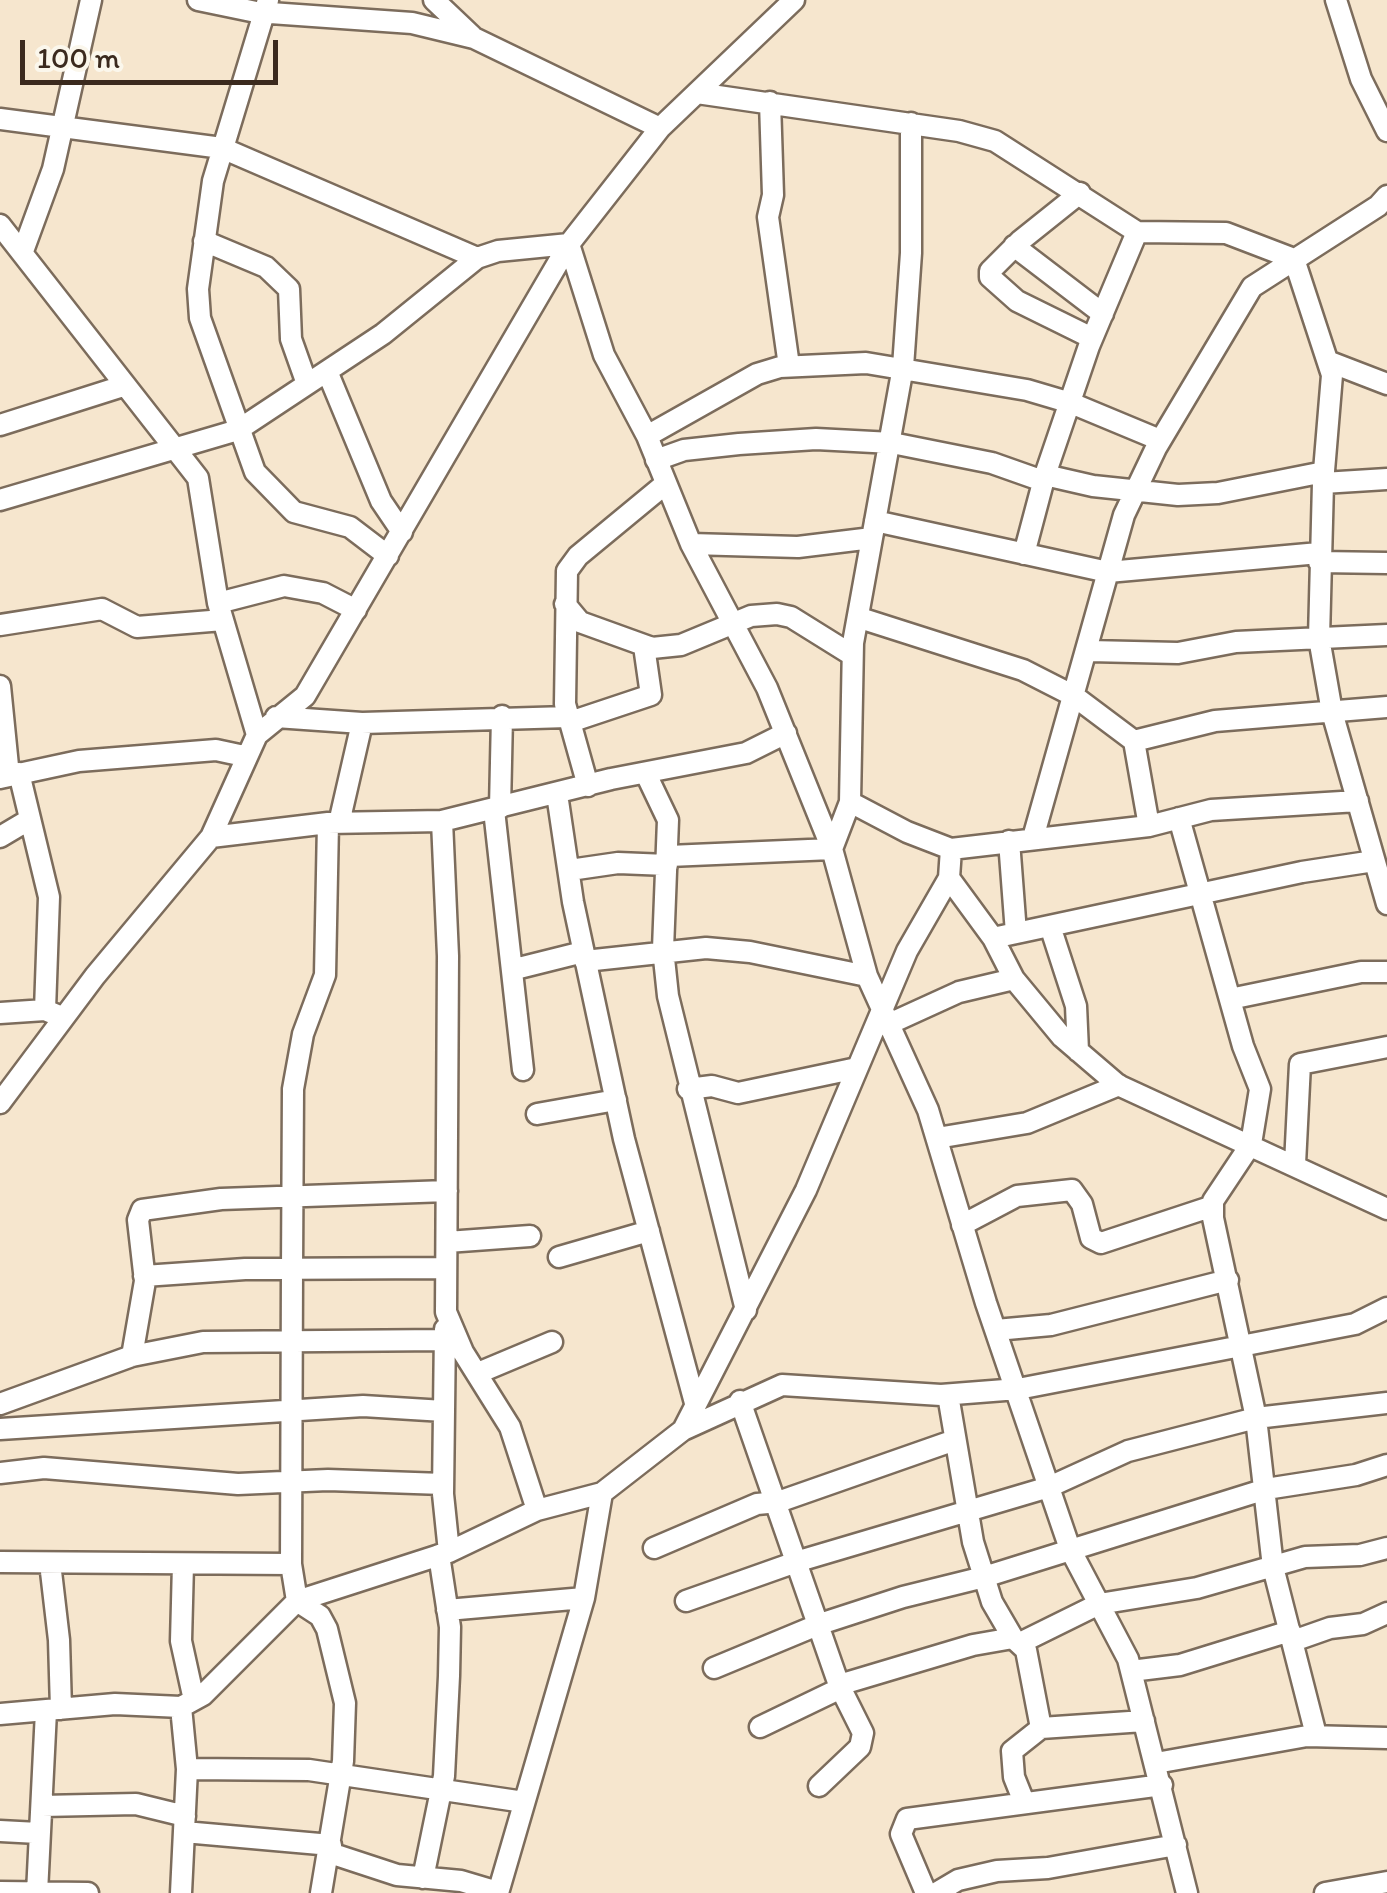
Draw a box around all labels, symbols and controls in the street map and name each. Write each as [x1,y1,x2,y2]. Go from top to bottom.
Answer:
scale bar [25,20,282,82]
text: 100 m [37,39,120,76]

